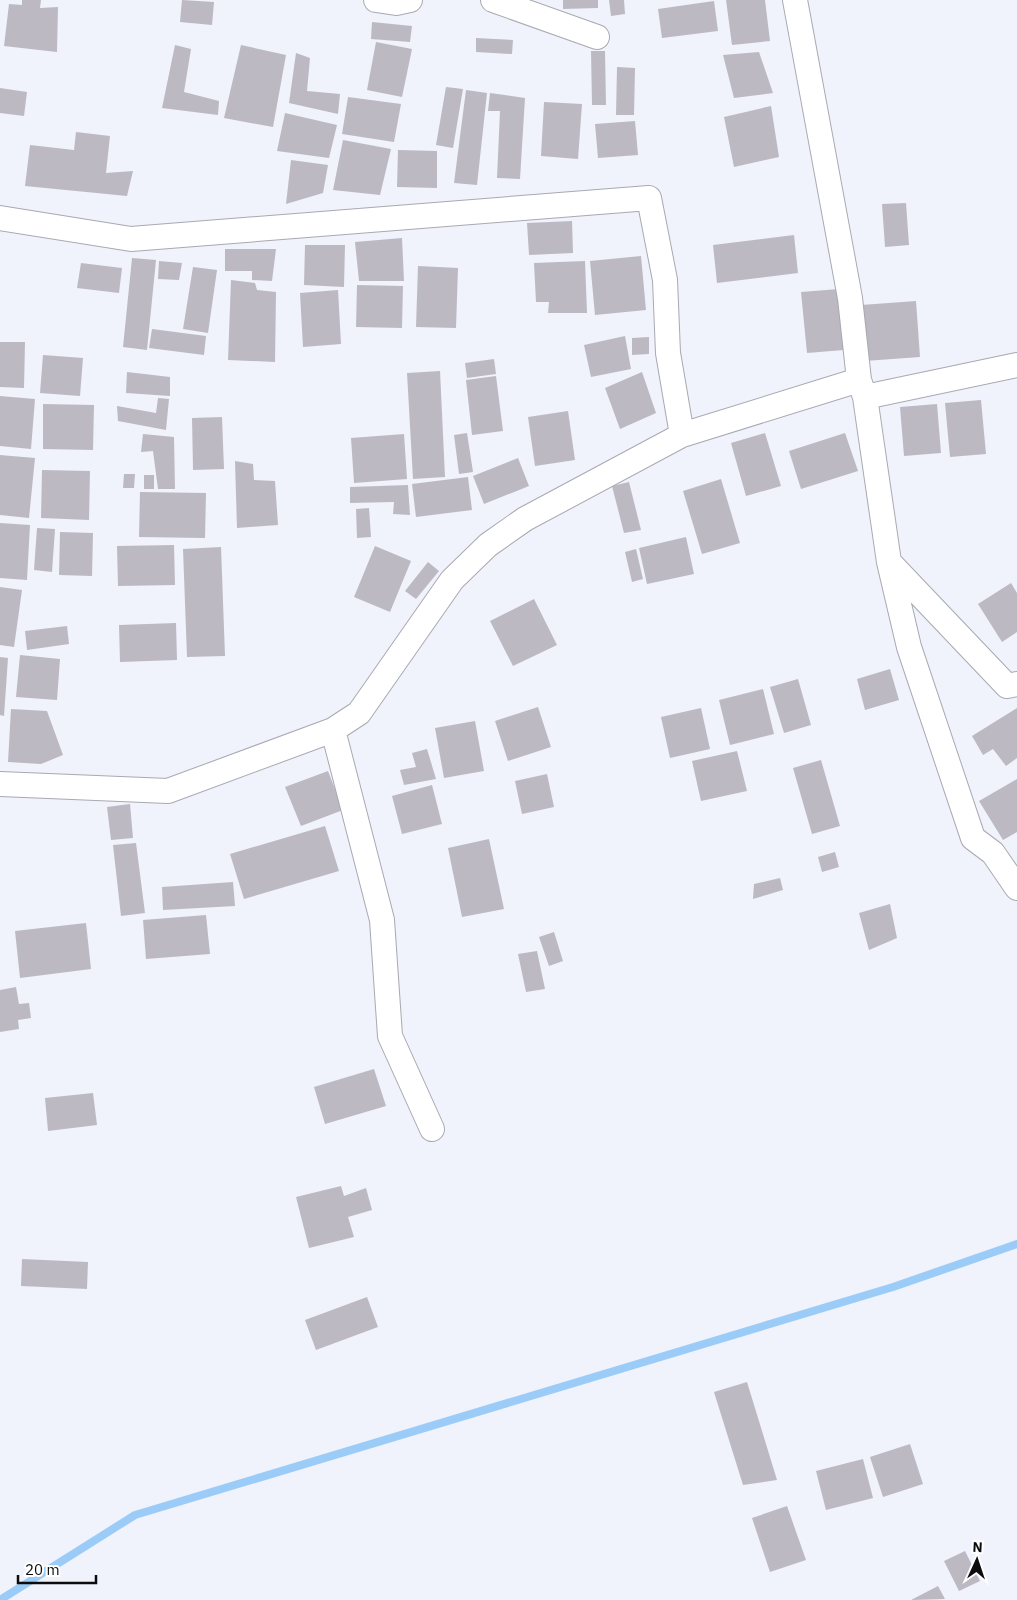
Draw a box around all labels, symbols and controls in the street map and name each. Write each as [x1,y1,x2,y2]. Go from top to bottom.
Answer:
north arrow [952,1535,1002,1585]
text: N [972,1538,983,1556]
scale bar [18,1552,95,1584]
text: 20 m [25,1560,60,1579]

